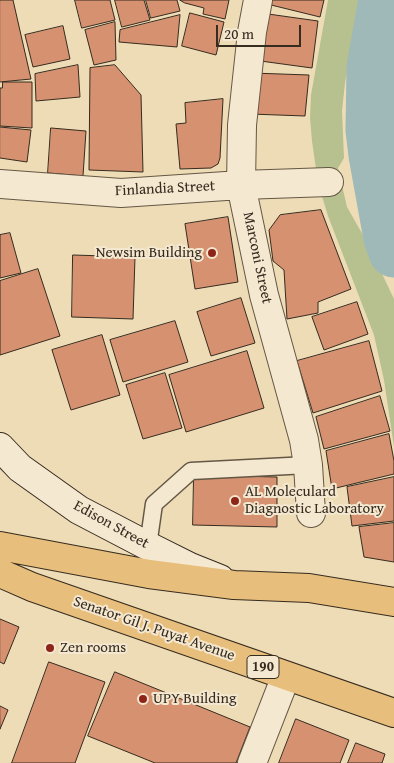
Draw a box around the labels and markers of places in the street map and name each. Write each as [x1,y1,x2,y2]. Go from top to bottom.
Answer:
place label: Newsim Building [96,244,202,262]
marker: Newsim Building [206,247,218,259]
place label: AL Moleculard Diagnostic Laboratory [245,483,384,518]
marker: AL Moleculard Diagnostic Laboratory [229,495,241,507]
place label: Zen rooms [60,639,126,657]
marker: Zen rooms [44,642,56,654]
place label: UPY Building [153,690,236,708]
marker: UPY Building [137,693,149,705]

